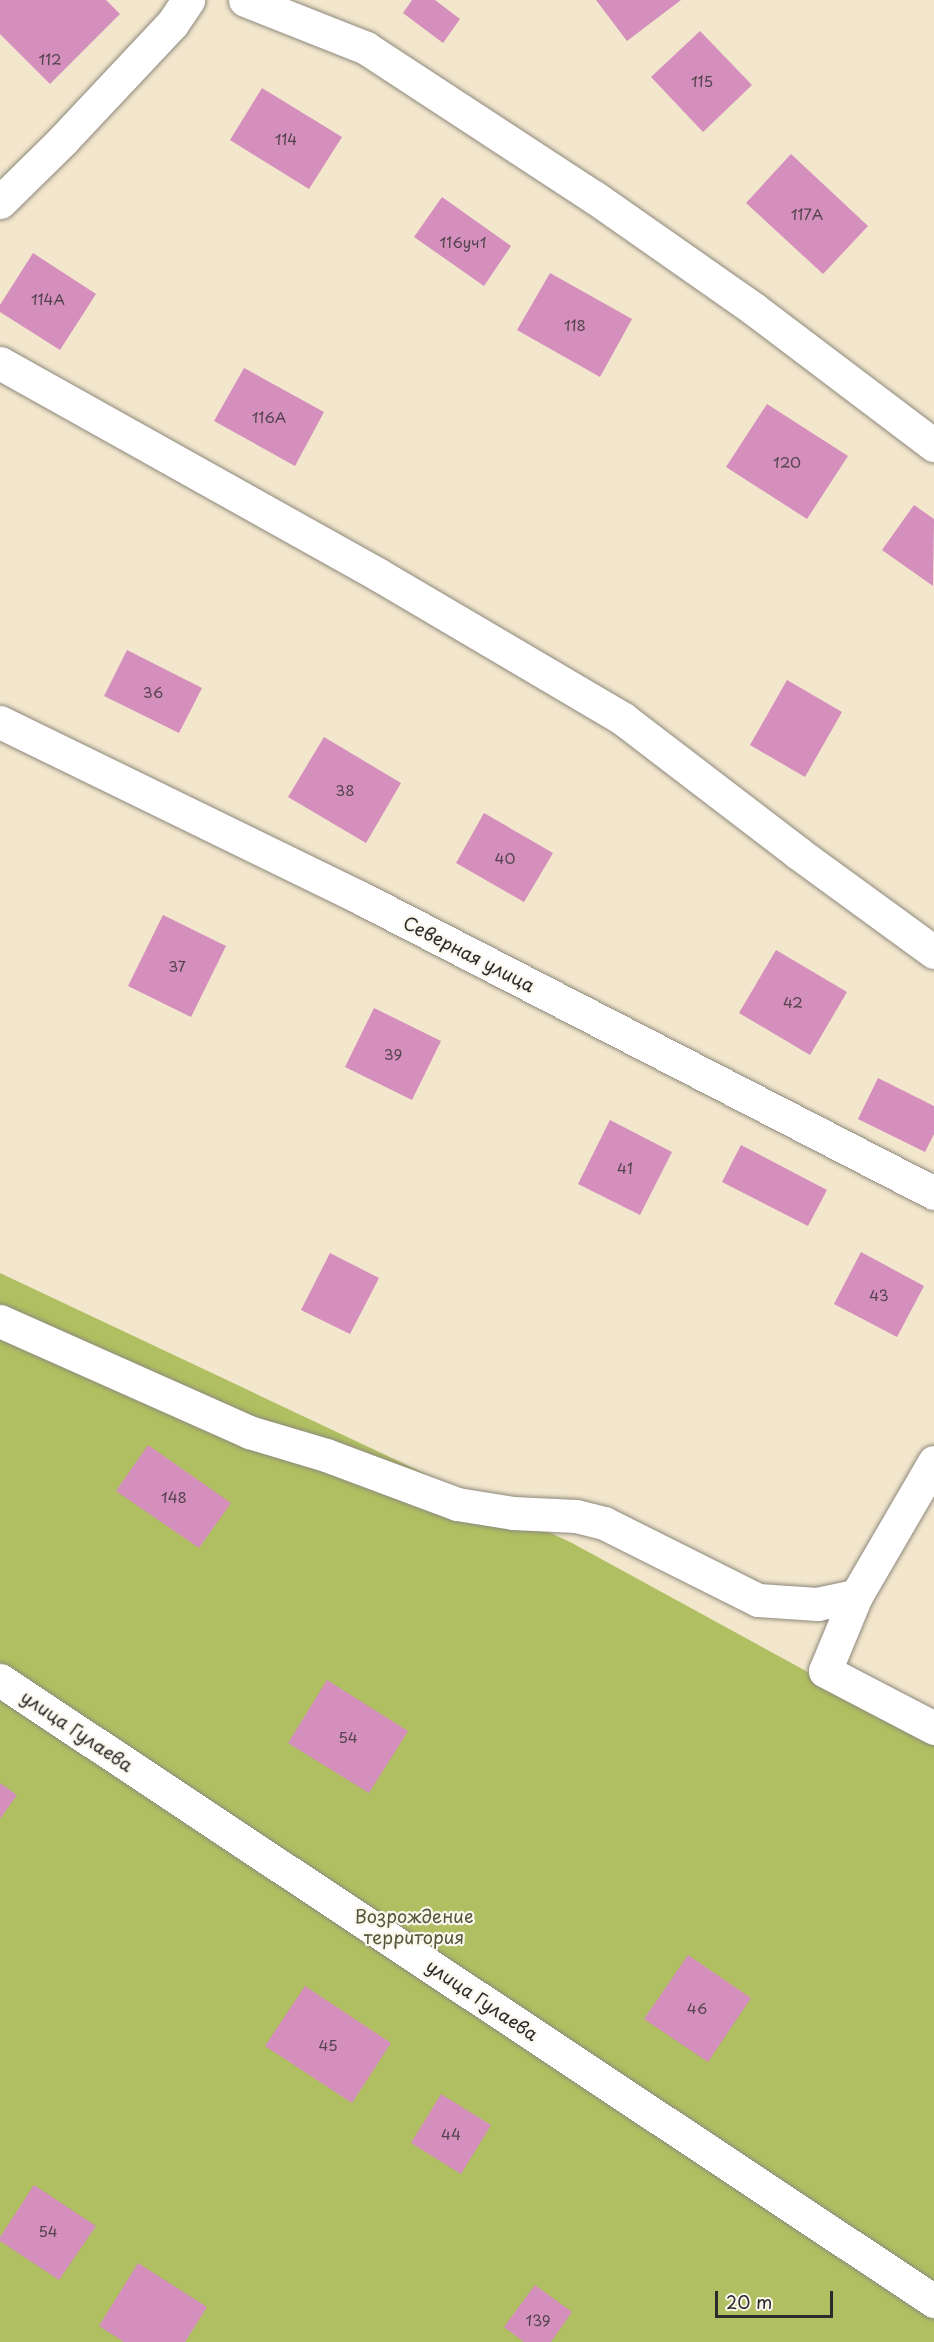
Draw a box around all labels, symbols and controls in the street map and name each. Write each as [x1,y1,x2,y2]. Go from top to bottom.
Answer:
house number: 112 [38,50,62,68]
house number: 115 [691,72,713,90]
house number: 114 [275,130,297,148]
house number: 117А [791,205,823,223]
house number: 116уч1 [440,233,486,251]
house number: 114А [31,290,65,308]
house number: 118 [564,316,586,334]
house number: 116А [252,408,286,426]
house number: 120 [773,453,801,471]
house number: 36 [143,683,163,701]
house number: 38 [335,781,355,799]
house number: 40 [495,849,515,867]
street label: Северная улица [399,911,539,997]
house number: 37 [168,957,186,975]
house number: 42 [783,993,803,1011]
house number: 39 [384,1045,402,1063]
house number: 41 [617,1159,633,1177]
house number: 43 [869,1286,889,1304]
house number: 148 [161,1488,187,1506]
street label: улица Гулаева [17,1685,137,1777]
house number: 54 [338,1728,358,1746]
park label: Возрождение территория [354,1906,474,1948]
street label: улица Гулаева [422,1954,542,2046]
house number: 46 [687,1999,707,2017]
house number: 45 [318,2036,338,2054]
house number: 44 [441,2125,461,2143]
house number: 54 [38,2222,58,2240]
scale bar [718,2279,836,2317]
text: 20 m [726,2288,772,2315]
house number: 139 [525,2311,551,2329]

